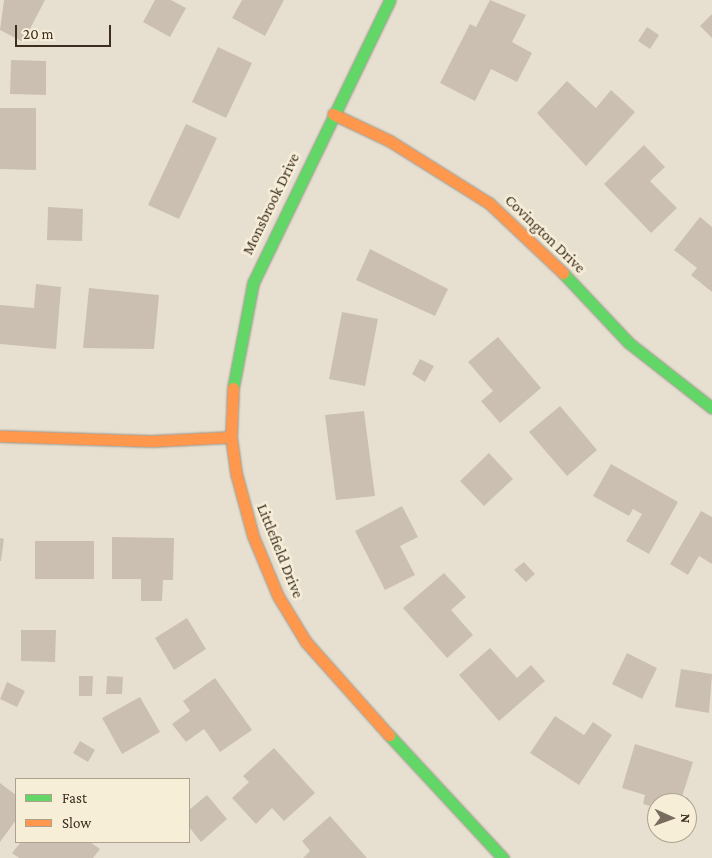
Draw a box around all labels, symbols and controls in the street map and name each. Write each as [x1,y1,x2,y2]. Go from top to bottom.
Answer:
scale bar [18,15,114,47]
text: 20 m [23,26,54,42]
street label: Monsbrook Drive [238,150,304,258]
street label: Covington Drive [501,191,589,277]
street label: Littlefield Drive [252,501,308,601]
legend [15,778,190,843]
text: Fast [62,790,87,806]
north arrow [647,793,697,843]
text: N [678,813,694,824]
text: Slow [62,815,91,831]

